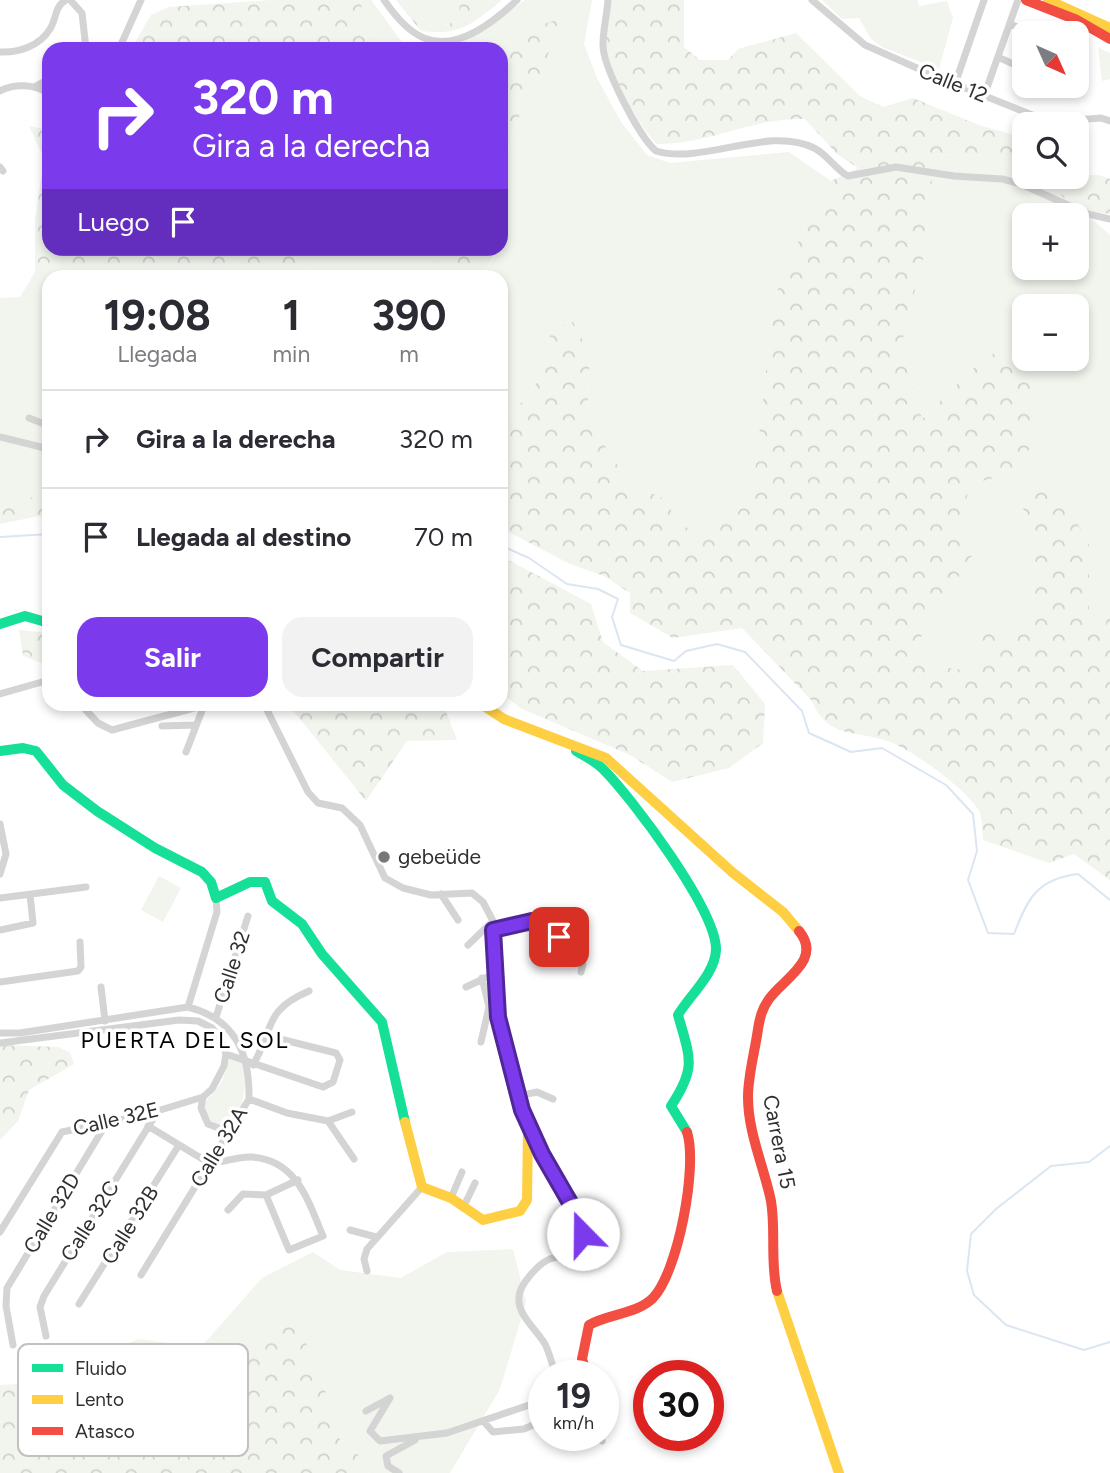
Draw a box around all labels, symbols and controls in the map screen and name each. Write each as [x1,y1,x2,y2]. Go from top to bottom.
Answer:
north arrow [1012,21,1088,98]
map controls [1012,21,1089,371]
street label: Calle 12 [915,57,991,108]
text: 320 m [192,67,334,126]
icon: right [77,70,168,161]
button: search [1012,112,1089,189]
text: Gira a la derecha [192,127,430,165]
icon: arrive [164,203,202,241]
button: + [1012,203,1089,280]
text: Luego [77,206,150,238]
text: 19:08 [103,290,211,341]
text: 1 [282,290,300,341]
text: 390 [372,290,447,341]
button: − [1012,294,1089,371]
text: Llegada [117,340,197,368]
text: min [272,340,310,368]
text: m [399,340,419,368]
icon: right [77,420,115,458]
text: Gira a la derecha [136,423,336,455]
text: 320 m [399,423,473,455]
icon: arrive [77,518,115,556]
text: Llegada al destino [136,521,351,553]
text: 70 m [414,521,473,553]
button: Salir [77,617,268,697]
button: Compartir [282,617,473,697]
place label: gebeüde [398,844,481,869]
marker: gebeüde [376,849,392,865]
pin [529,907,589,967]
icon: arrive [540,918,578,956]
street label: Calle 32 [208,927,255,1006]
district label: PUERTA DEL SOL [81,1026,289,1054]
street label: Carrera 15 [758,1093,801,1191]
street label: Calle 32E [71,1097,161,1141]
street label: Calle 32A [185,1102,252,1191]
street label: Calle 32D [18,1168,85,1257]
street label: Calle 32C [55,1176,124,1266]
street label: Calle 32B [96,1181,163,1269]
position arrow [546,1197,620,1271]
legend [18,1344,248,1456]
text: Fluido [75,1357,127,1380]
speed limit sign: 30 [633,1360,724,1451]
text: 19 [556,1375,591,1417]
text: Lento [75,1388,124,1411]
text: km/h [553,1412,594,1434]
text: Atasco [75,1420,135,1443]

